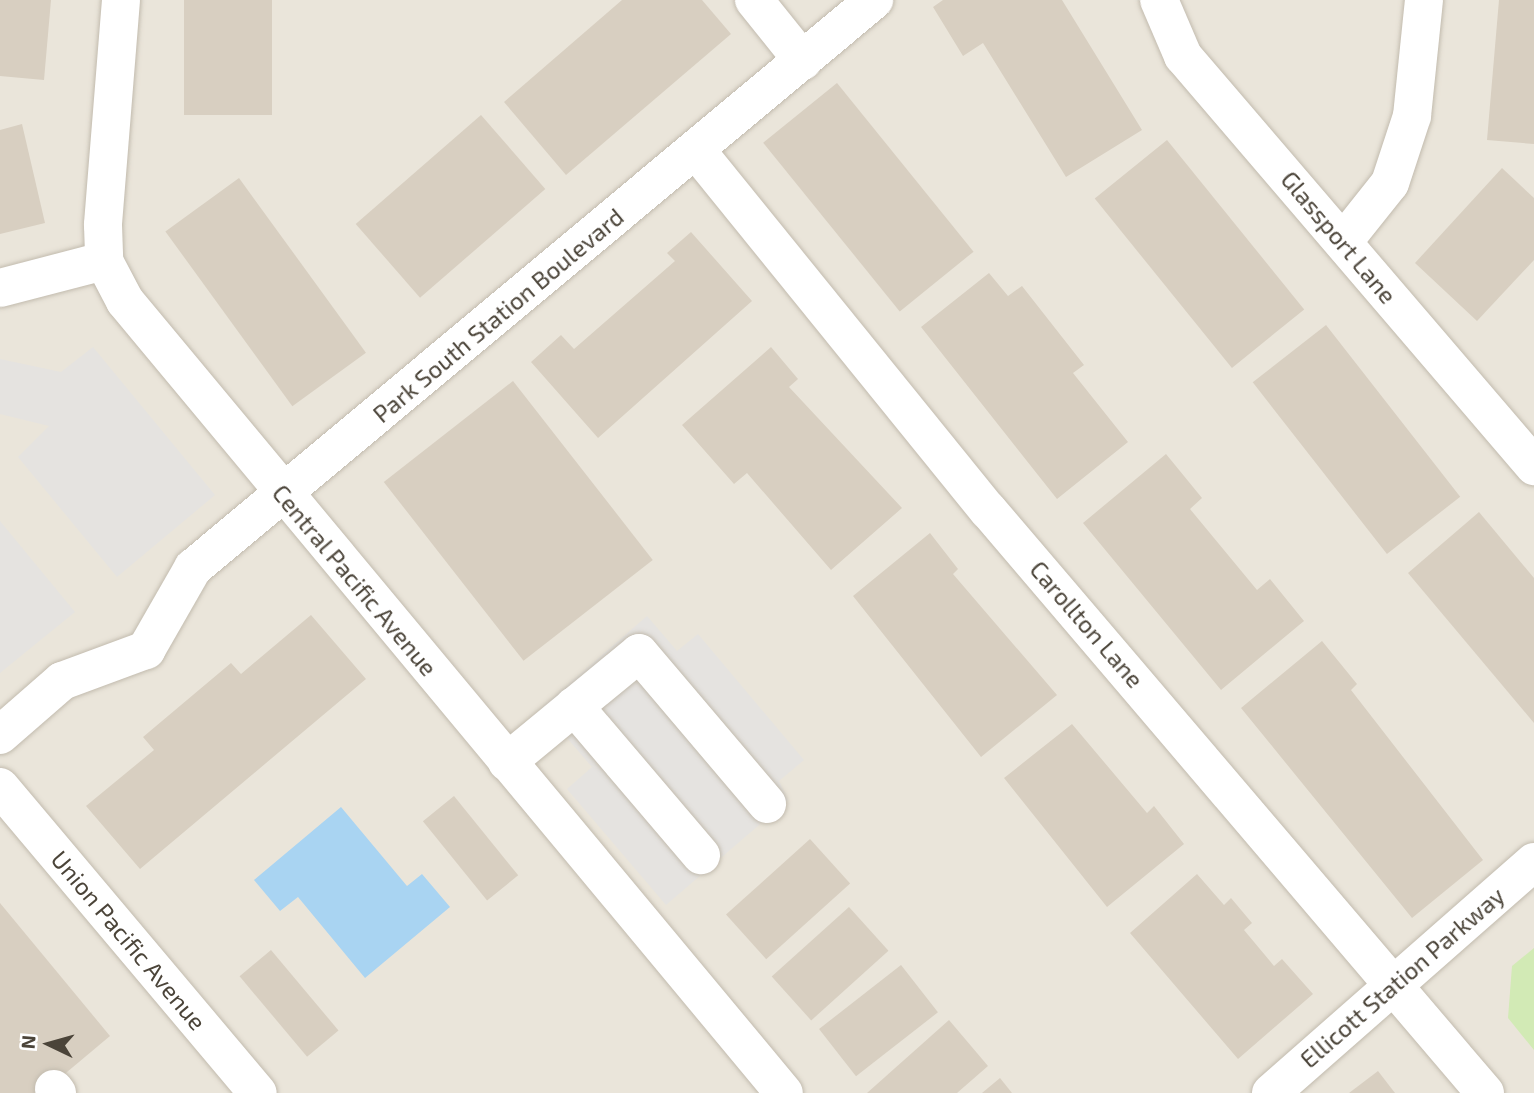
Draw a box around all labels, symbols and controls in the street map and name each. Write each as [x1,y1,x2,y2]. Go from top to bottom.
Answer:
street label: Glassport Lane [1275,165,1403,309]
street label: Park South Station Boulevard [367,202,629,428]
street label: Central Pacific Avenue [266,478,444,682]
street label: Carollton Lane [1024,555,1150,693]
street label: Union Pacific Avenue [45,844,213,1036]
street label: Ellicott Station Parkway [1294,881,1510,1073]
north arrow [14,1009,84,1079]
text: N [16,1034,40,1050]

